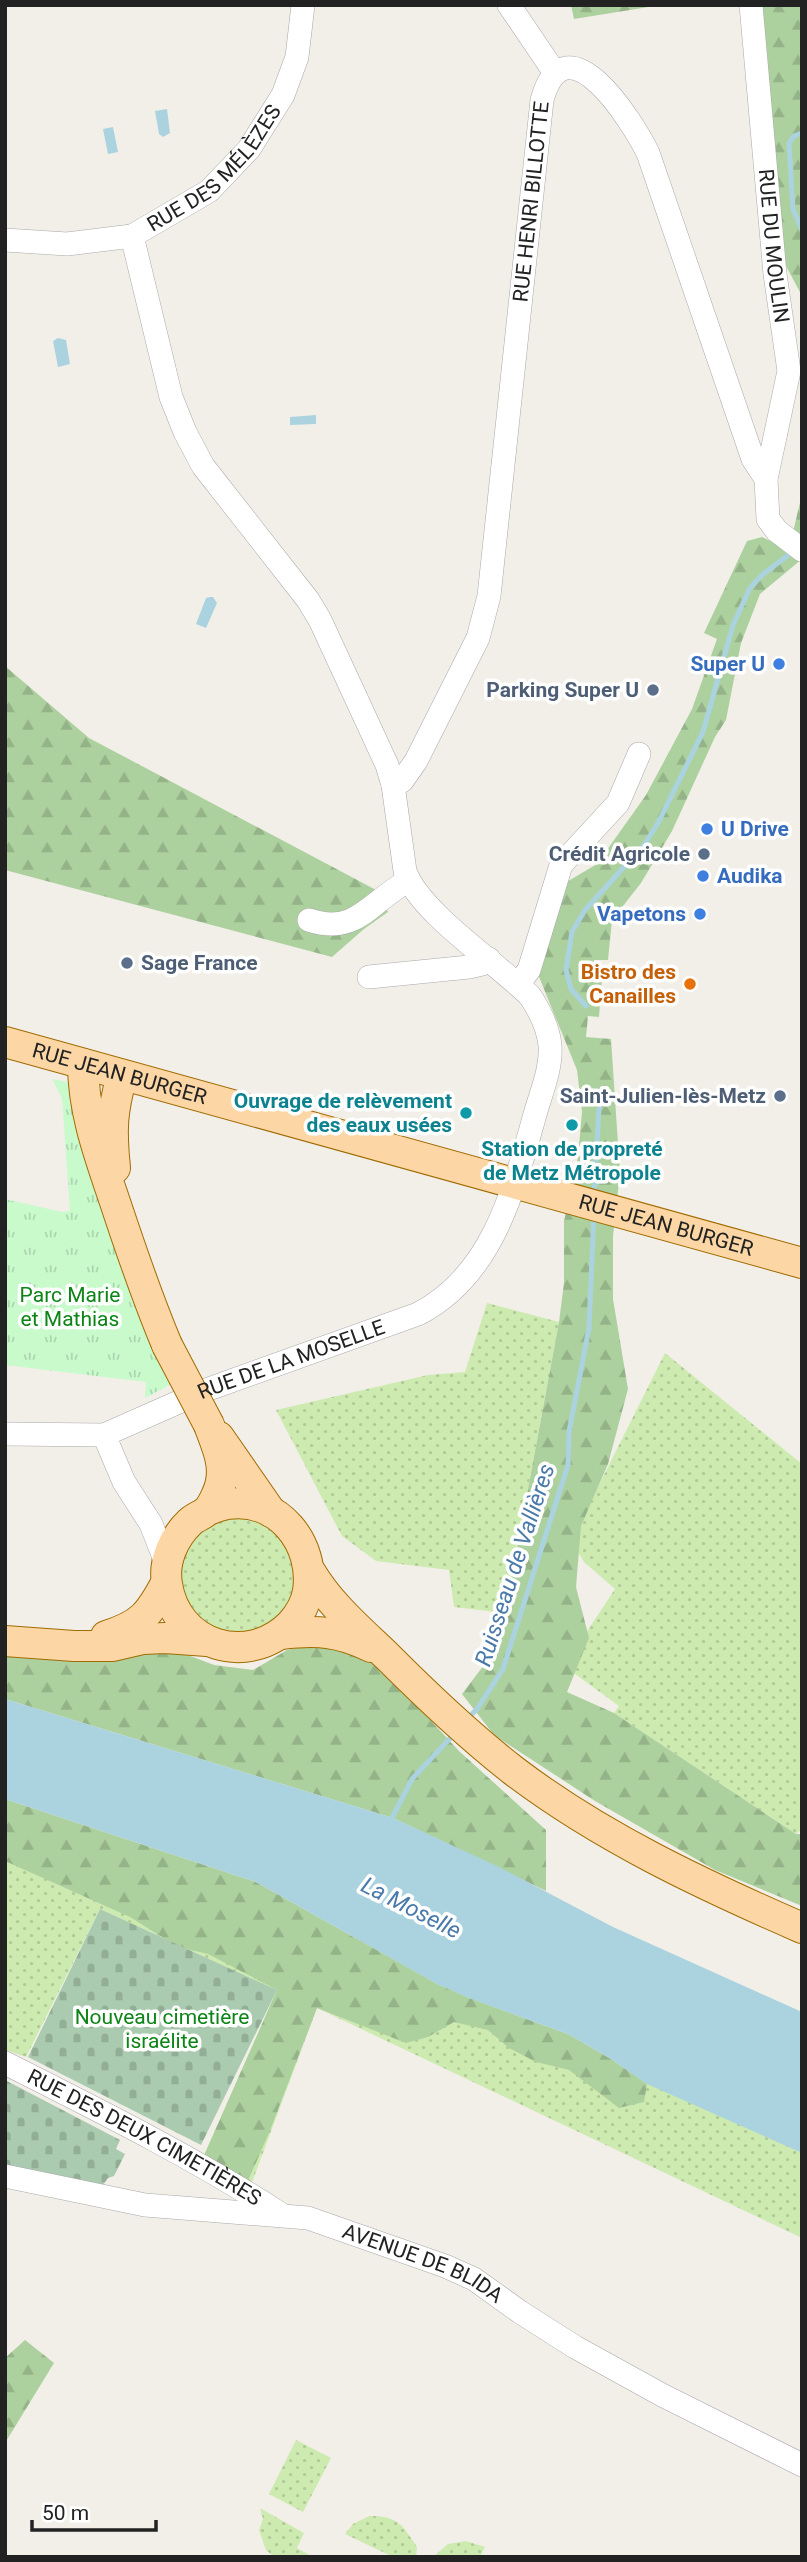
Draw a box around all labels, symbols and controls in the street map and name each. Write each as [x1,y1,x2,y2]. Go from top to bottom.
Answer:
street label: RUE DES MÉLÈZES [143,100,286,236]
street label: RUE HENRI BILLOTTE [508,100,554,303]
street label: RUE DU MOULIN [754,168,794,325]
place label: Super U [690,652,765,676]
marker: Super U [771,656,787,672]
place label: Parking Super U [486,678,639,702]
marker: Parking Super U [645,682,661,698]
place label: U Drive [721,817,789,841]
marker: U Drive [699,821,715,837]
place label: Crédit Agricole [549,842,690,866]
marker: Crédit Agricole [696,846,712,862]
place label: Audika [717,864,783,888]
marker: Audika [695,868,711,884]
place label: Vapetons [597,902,686,926]
marker: Vapetons [692,906,708,922]
place label: Sage France [141,951,258,975]
marker: Sage France [119,955,135,971]
place label: Bistro des Canailles [581,960,676,1008]
marker: Bistro des Canailles [682,976,698,992]
street label: RUE JEAN BURGER [30,1038,210,1109]
place label: Saint-Julien-lès-Metz [560,1084,766,1108]
marker: Saint-Julien-lès-Metz [772,1088,788,1104]
place label: Ouvrage de relèvement des eaux usées [234,1089,452,1137]
marker: Ouvrage de relèvement des eaux usées [458,1105,474,1121]
marker: Station de propreté de Metz Métropole [564,1117,580,1133]
place label: Station de propreté de Metz Métropole [481,1137,663,1185]
street label: RUE JEAN BURGER [576,1190,756,1261]
park label: Parc Marie et Mathias [20,1283,120,1331]
street label: RUE DE LA MOSELLE [194,1315,388,1404]
water label: Ruisseau de Vallières [470,1460,560,1670]
water label: La Moselle [357,1871,465,1945]
park label: Nouveau cimetière israélite [75,2005,249,2053]
street label: RUE DES DEUX CIMETIÈRES [24,2064,266,2211]
street label: AVENUE DE BLIDA [339,2219,508,2308]
scale bar [32,2488,156,2532]
text: 50 m [42,2501,89,2525]

